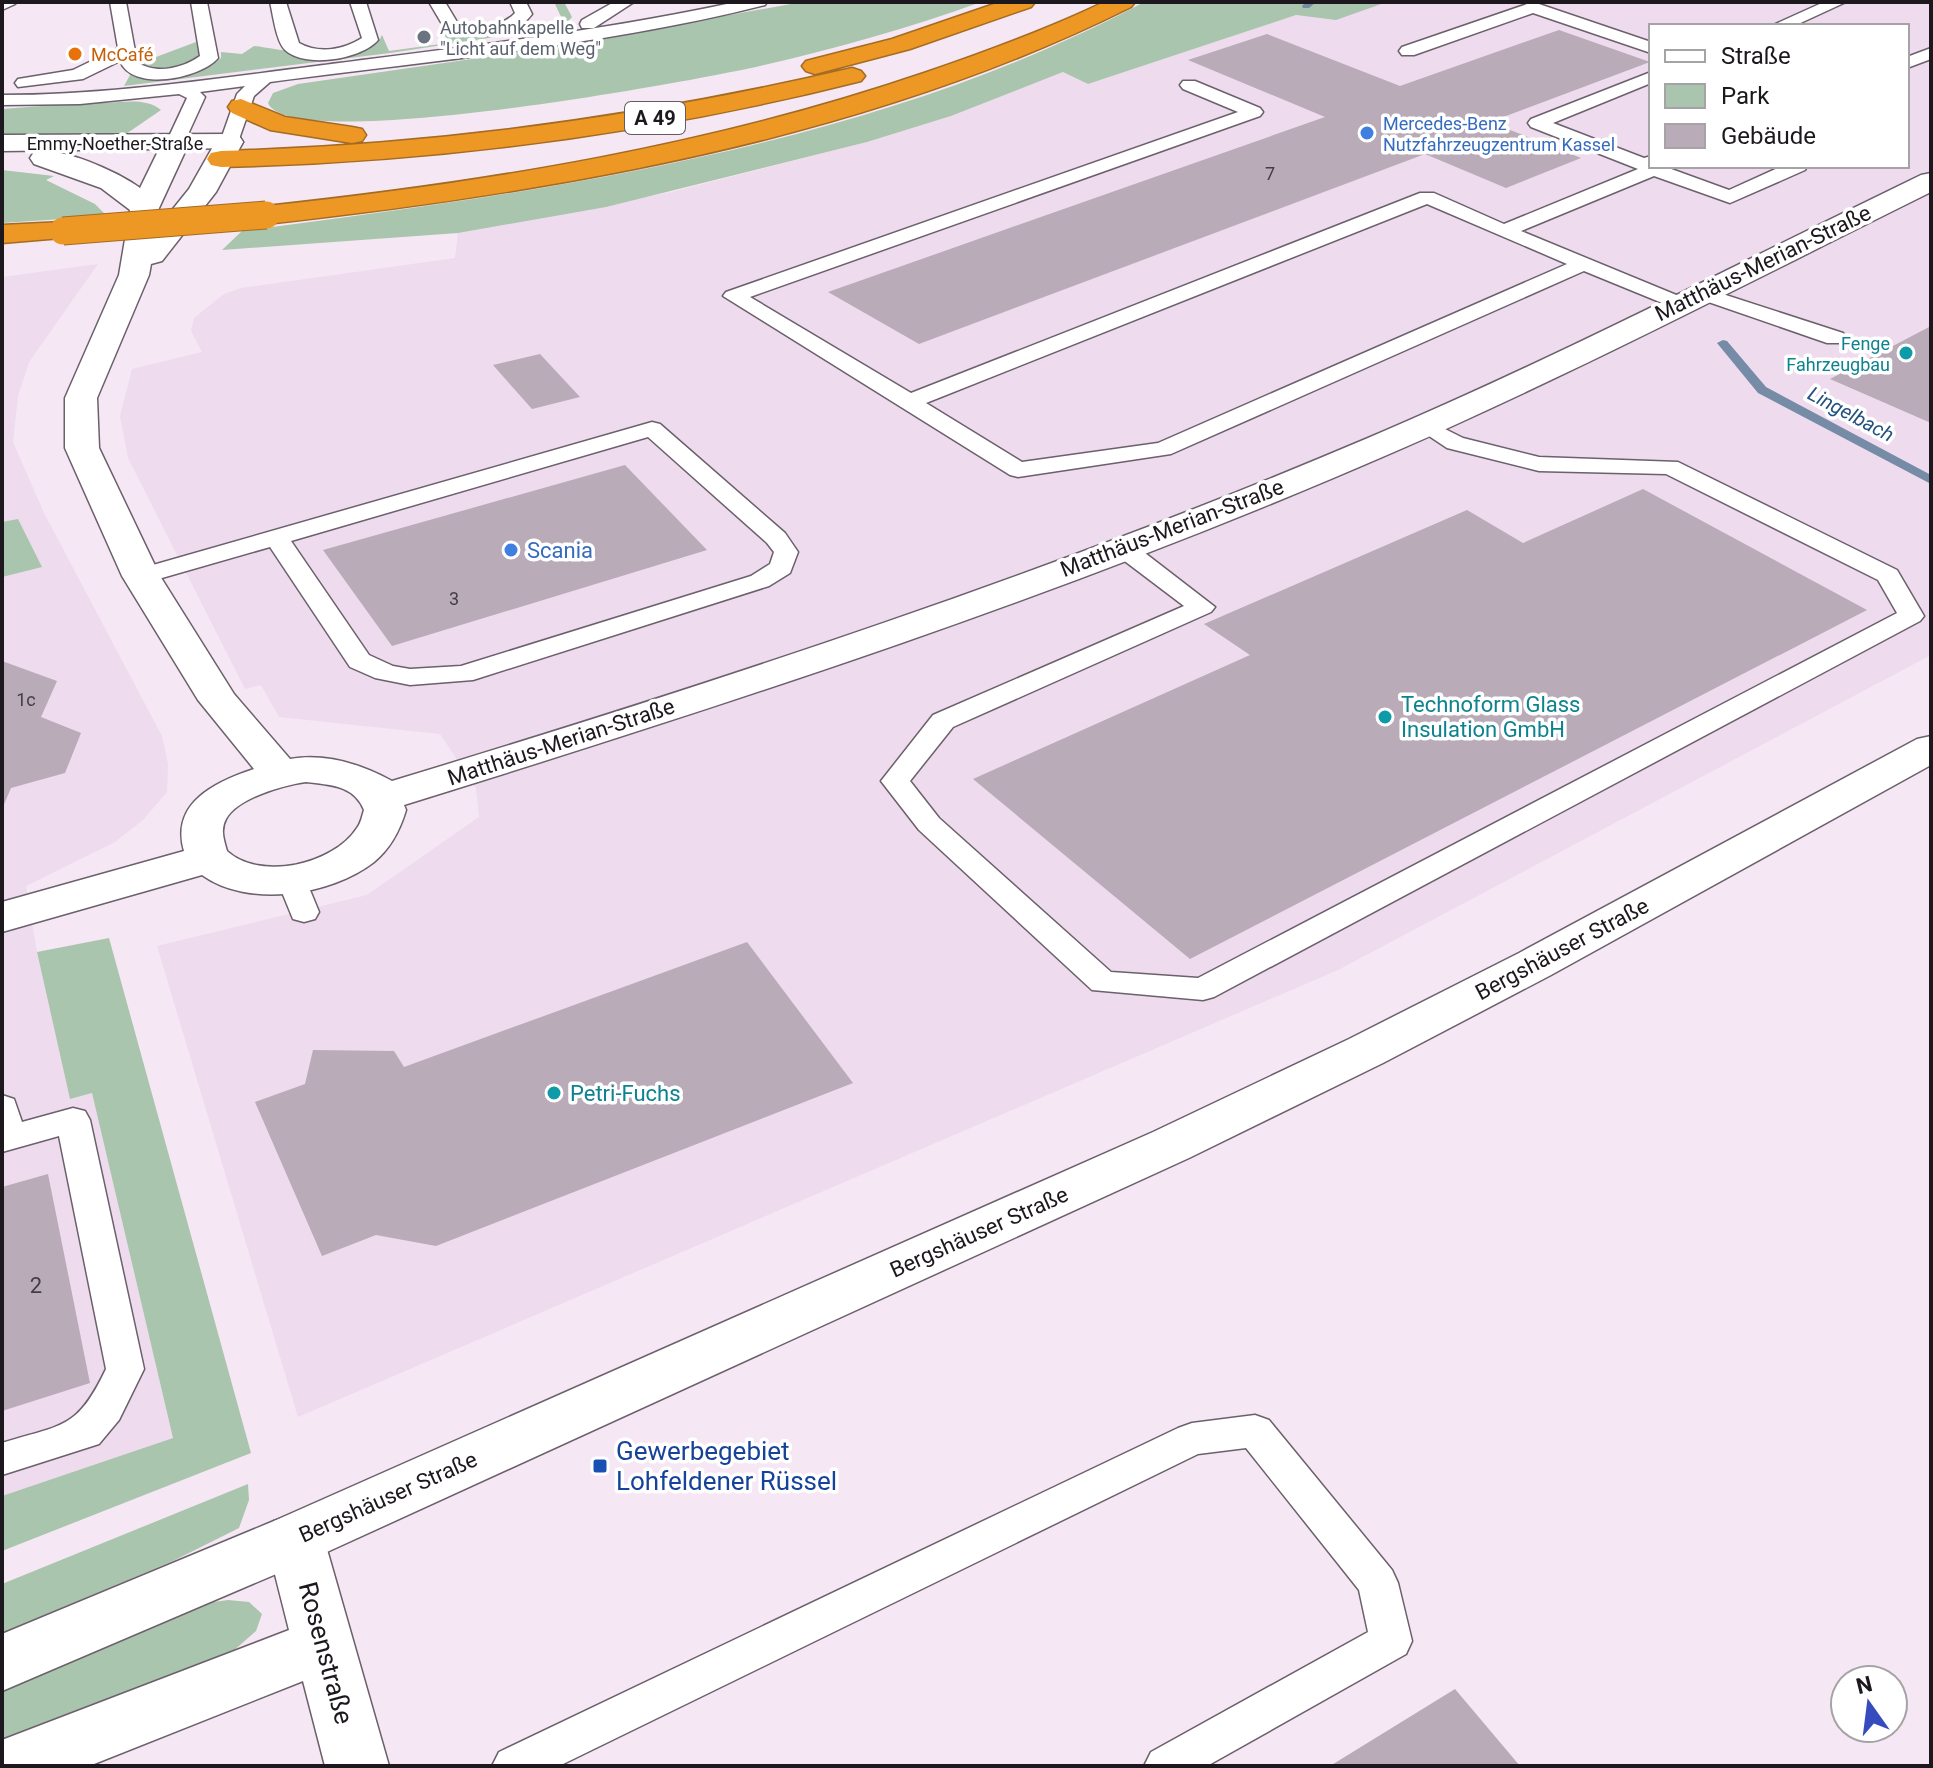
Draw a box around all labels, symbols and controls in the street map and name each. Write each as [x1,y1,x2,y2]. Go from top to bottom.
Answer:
place label: Autobahnkapelle "Licht auf dem Weg" [440,17,601,59]
legend [1649,24,1909,168]
marker: Autobahnkapelle "Licht auf dem Weg" [415,28,433,46]
text: Straße [1721,42,1791,70]
place label: McCafé [91,44,153,65]
marker: McCafé [66,45,84,63]
text: Park [1721,82,1770,110]
road number: A 49 [625,102,685,134]
place label: Mercedes-Benz Nutzfahrzeugzentrum Kassel [1383,113,1615,155]
text: Gebäude [1721,122,1816,150]
marker: Mercedes-Benz Nutzfahrzeugzentrum Kassel [1358,124,1376,142]
street label: Emmy-Noether-Straße [27,133,203,154]
house number: 7 [1265,163,1275,184]
street label: Matthäus-Merian-Straße [1651,200,1875,326]
place label: Fenge Fahrzeugbau [1786,333,1890,375]
marker: Fenge Fahrzeugbau [1897,344,1915,362]
water label: Lingelbach [1804,381,1898,447]
street label: Matthäus-Merian-Straße [1057,474,1287,582]
place label: Scania [527,538,593,563]
marker: Scania [502,541,520,559]
house number: 3 [449,588,459,609]
house number: 1c [16,689,36,710]
place label: Technoform Glass Insulation GmbH [1401,692,1580,742]
street label: Matthäus-Merian-Straße [444,693,678,791]
marker: Technoform Glass Insulation GmbH [1376,708,1394,726]
street label: Bergshäuser Straße [1471,893,1653,1005]
place label: Petri-Fuchs [570,1081,681,1106]
marker: Petri-Fuchs [545,1084,563,1102]
street label: Bergshäuser Straße [886,1181,1072,1283]
house number: 2 [30,1273,42,1298]
place label: Gewerbegebiet Lohfeldener Rüssel [616,1436,837,1496]
street label: Bergshäuser Straße [295,1446,481,1548]
marker: Gewerbegebiet Lohfeldener Rüssel [591,1457,609,1475]
street label: Rosenstraße [293,1579,359,1727]
north arrow [1829,1664,1909,1744]
text: N [1854,1671,1875,1699]

